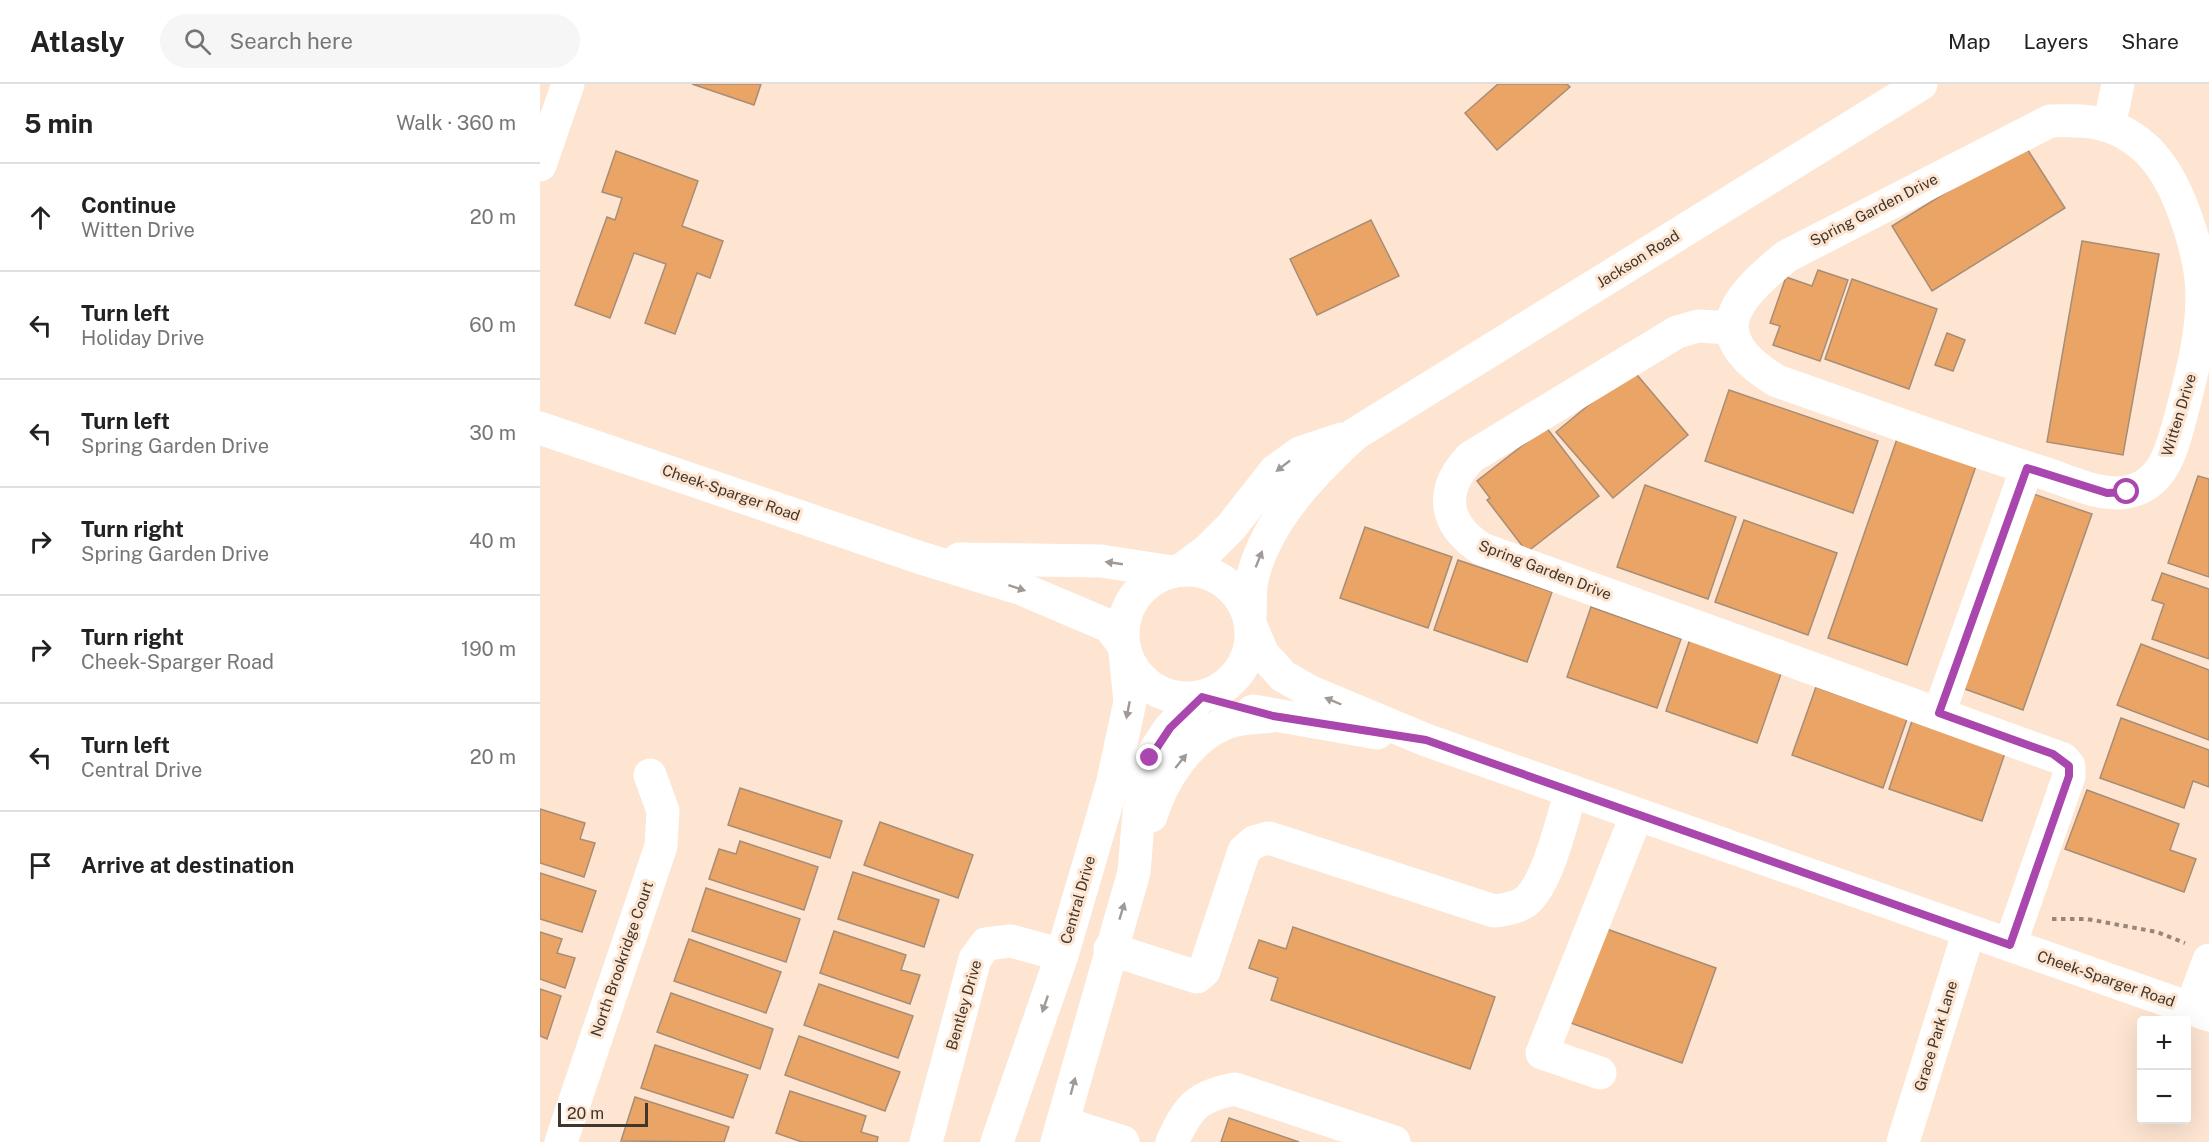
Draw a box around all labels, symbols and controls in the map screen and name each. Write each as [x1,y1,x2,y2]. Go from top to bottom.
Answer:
search box [160,14,580,68]
text: Atlasly [30,25,124,58]
icon: search [181,25,214,58]
text: Search here [229,28,353,54]
text: Map [1948,29,1991,54]
text: Layers [2024,29,2088,54]
text: Share [2121,29,2179,54]
text: 5 min [24,108,93,139]
text: Walk · 360 m [396,111,516,135]
street label: Spring Garden Drive [1807,170,1940,249]
text: Continue [81,192,176,218]
icon: ahead [24,201,57,234]
text: 20 m [470,205,516,229]
text: Witten Drive [81,218,195,242]
street label: Jackson Road [1593,226,1682,291]
text: Turn left [81,300,170,326]
icon: left [24,309,57,342]
text: 60 m [469,313,516,337]
text: Holiday Drive [81,326,204,350]
street label: Witten Drive [2158,372,2199,458]
text: Turn left [81,408,170,434]
icon: left [24,417,57,450]
text: 30 m [469,421,516,445]
text: Spring Garden Drive [81,434,269,458]
one-way arrow [1275,459,1290,471]
street label: Cheek-Sparger Road [660,461,802,524]
route start [2113,478,2139,504]
text: Turn right [81,516,184,542]
icon: right [24,525,57,558]
text: 40 m [469,529,516,553]
street label: Spring Garden Drive [1476,536,1614,603]
text: Spring Garden Drive [81,542,269,566]
one-way arrow [1255,550,1264,568]
one-way arrow [1104,559,1123,568]
one-way arrow [1008,583,1026,593]
text: Turn right [81,624,184,650]
icon: right [24,633,57,666]
text: 190 m [461,637,516,661]
text: Cheek-Sparger Road [81,650,274,674]
one-way arrow [1324,696,1342,706]
one-way arrow [1123,701,1132,720]
text: Turn left [81,732,170,758]
icon: left [24,741,57,774]
route end [1136,744,1162,770]
text: 20 m [470,745,516,769]
one-way arrow [1174,753,1187,769]
text: Central Drive [81,758,202,782]
icon: arrive [24,849,57,882]
text: Arrive at destination [81,852,294,878]
street label: Central Drive [1057,854,1098,946]
street label: North Brookridge Court [587,879,656,1039]
one-way arrow [1118,901,1127,919]
street label: Cheek-Sparger Road [2035,947,2177,1010]
street label: Bentley Drive [943,958,984,1052]
street label: Grace Park Lane [1911,979,1960,1093]
one-way arrow [1039,995,1049,1013]
map controls [2137,1016,2191,1124]
button: + [2137,1016,2191,1070]
button: − [2137,1070,2191,1124]
one-way arrow [1068,1076,1078,1095]
scale bar [558,1100,648,1128]
text: 20 m [567,1104,604,1123]

